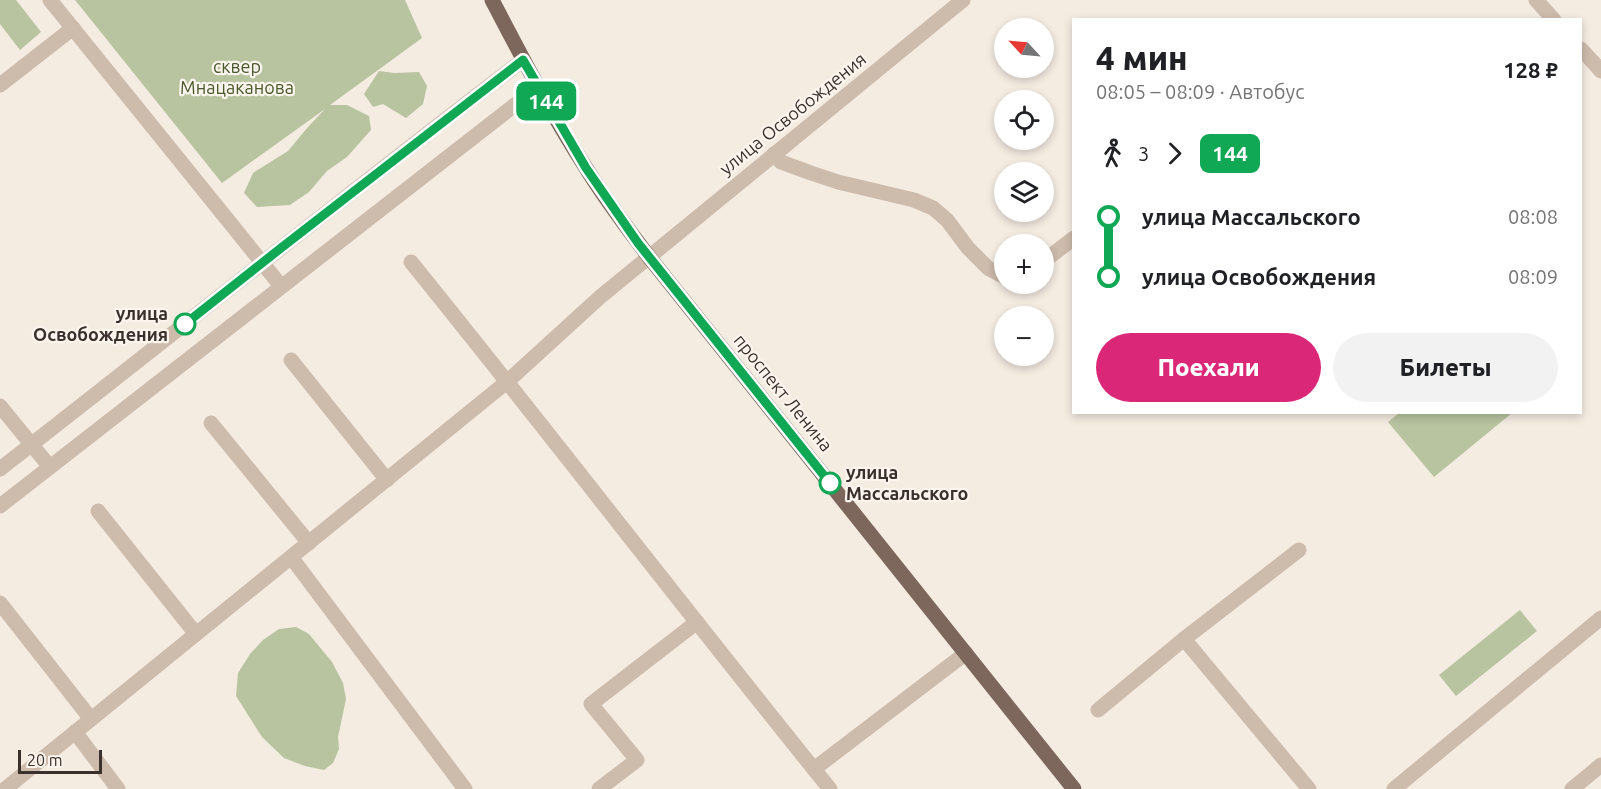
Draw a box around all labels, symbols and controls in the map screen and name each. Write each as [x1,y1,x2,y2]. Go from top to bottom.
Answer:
north arrow [994,18,1054,78]
map controls [994,18,1054,366]
text: 4 мин [1096,39,1188,76]
street label: улица Освобождения [715,48,869,178]
park label: сквер Мнацаканова [180,56,294,97]
text: 128 ₽ [1503,57,1558,82]
text: 08:05 – 08:09 · Автобус [1096,80,1305,103]
line badge: 144 [512,82,580,120]
text: 144 [528,89,564,113]
button: locate [994,90,1054,150]
icon: walk [1096,137,1129,170]
icon: forward [1158,137,1191,170]
text: 144 [1212,141,1248,165]
text: 3 [1138,142,1149,165]
button: layers [994,162,1054,222]
text: улица Массальского [1142,204,1361,229]
text: 08:08 [1508,205,1558,228]
button: + [994,234,1054,294]
text: улица Освобождения [1142,264,1376,289]
text: 08:09 [1508,265,1558,288]
place label: улица Освобождения [33,303,168,344]
button: − [994,306,1054,366]
marker: улица Освобождения [174,313,196,335]
street label: проспект Ленина [730,330,837,455]
button: Поехали [1096,333,1321,402]
button: Билеты [1333,333,1558,402]
place label: улица Массальского [846,462,968,503]
marker: улица Массальского [819,472,841,494]
scale bar [18,747,102,774]
text: 20 m [27,751,63,769]

